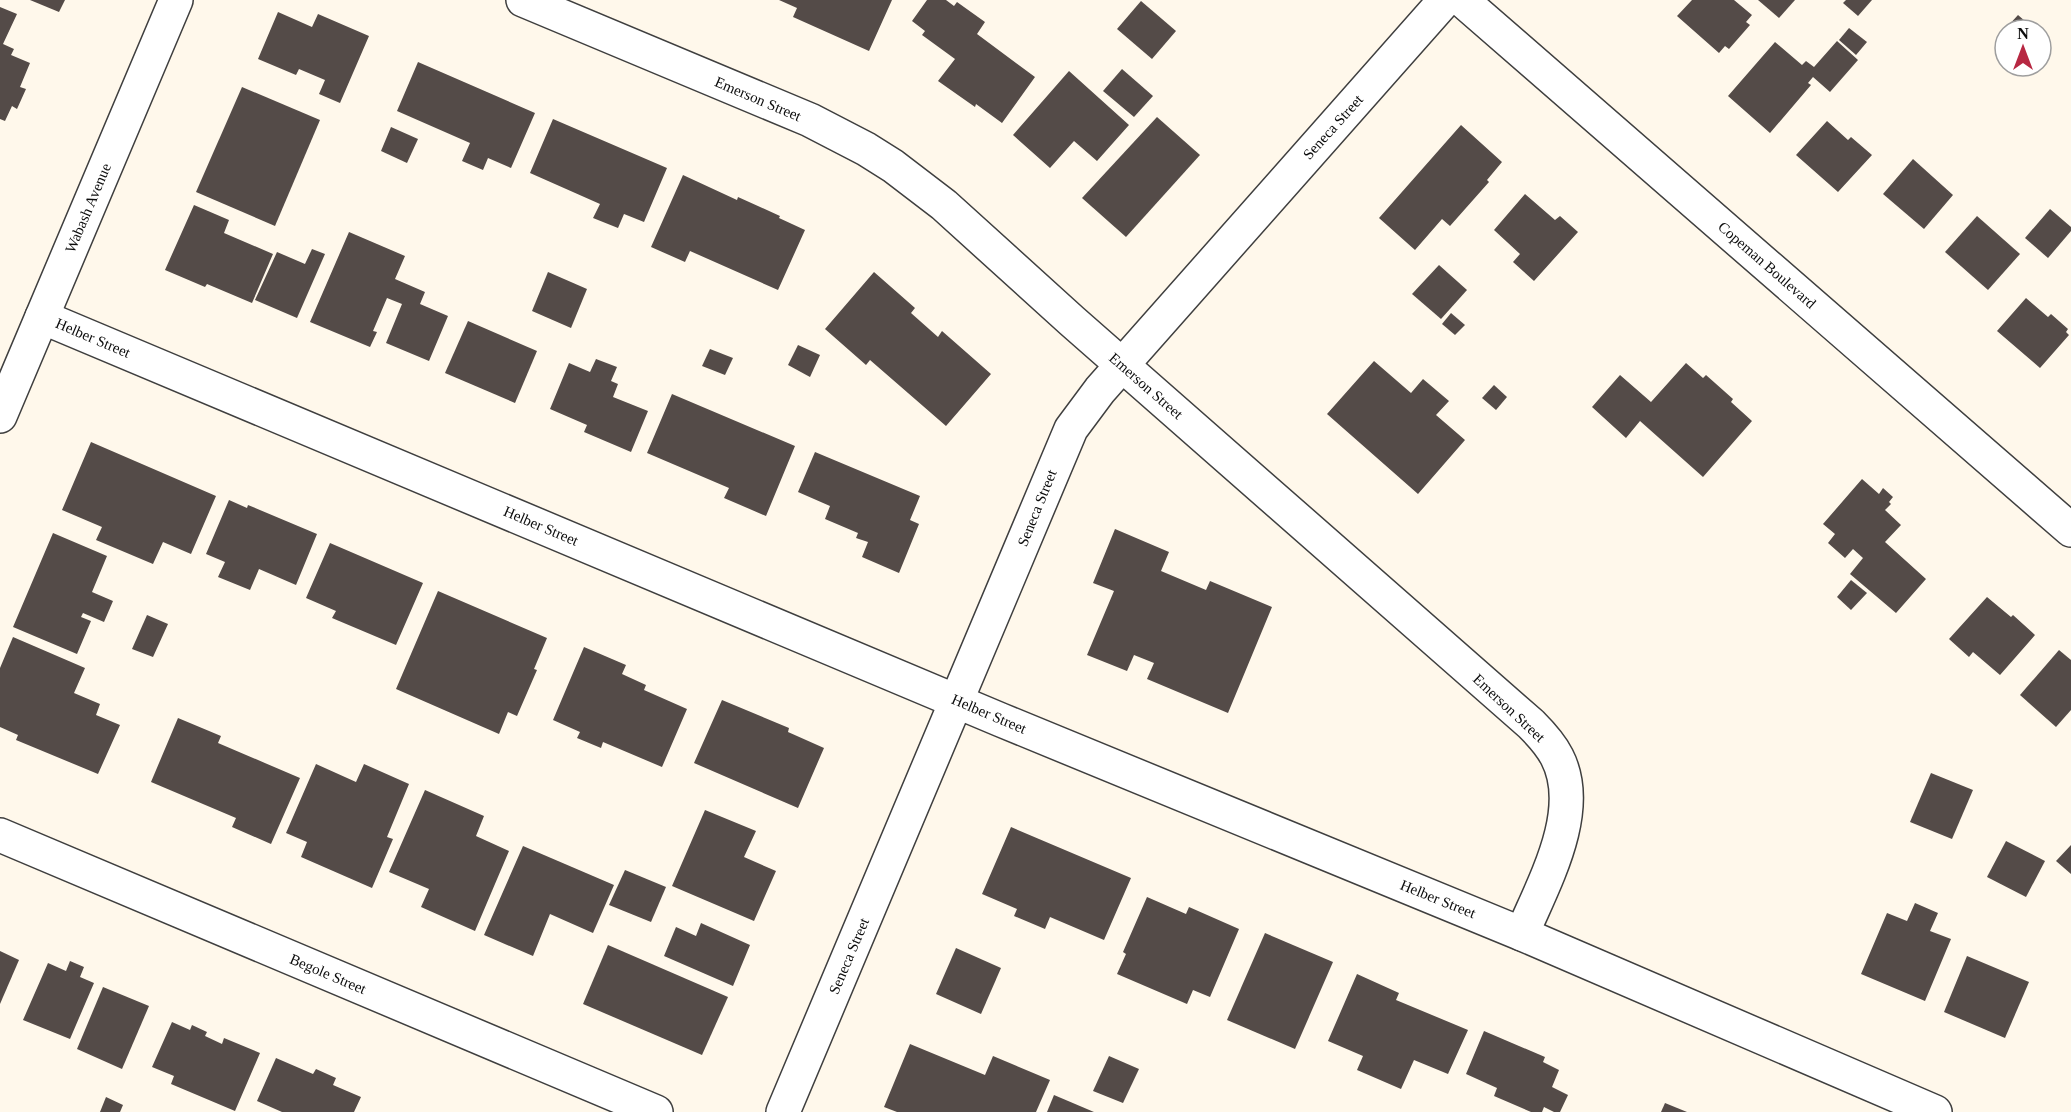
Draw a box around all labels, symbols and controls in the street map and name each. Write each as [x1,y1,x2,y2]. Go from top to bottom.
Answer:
north arrow [1993,18,2053,78]
text: N [2017,25,2029,42]
street label: Emerson Street [713,74,804,125]
street label: Seneca Street [1300,91,1367,163]
street label: Wabash Avenue [62,161,114,255]
street label: Copeman Boulevard [1715,218,1819,312]
street label: Helber Street [53,315,133,361]
street label: Emerson Street [1106,350,1187,423]
street label: Seneca Street [1014,467,1060,549]
street label: Helber Street [501,503,581,549]
street label: Emerson Street [1470,671,1549,746]
street label: Helber Street [949,691,1029,737]
street label: Helber Street [1398,877,1479,922]
street label: Seneca Street [826,915,873,997]
street label: Begole Street [287,951,369,998]

